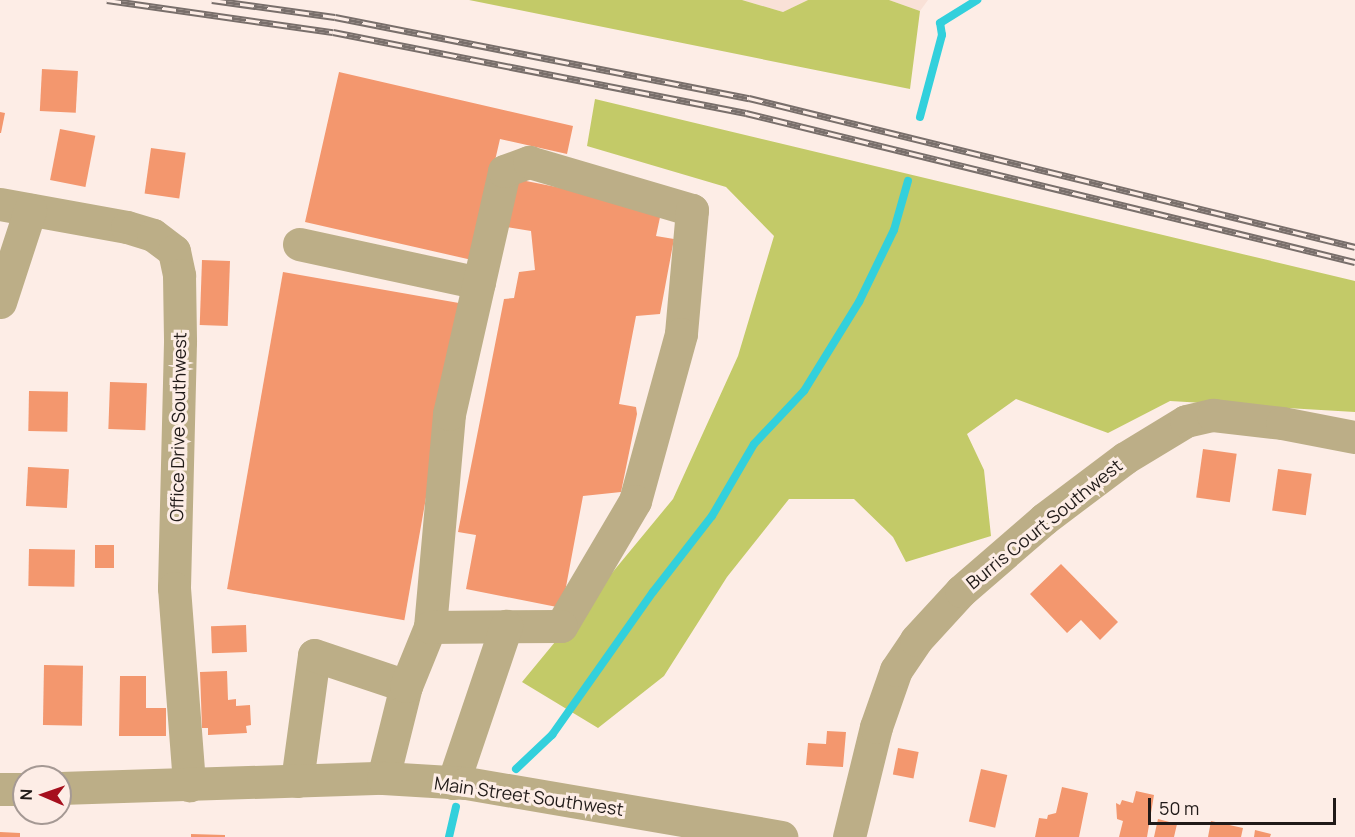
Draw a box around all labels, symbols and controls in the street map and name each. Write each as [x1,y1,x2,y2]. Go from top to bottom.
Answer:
street label: Office Drive Southwest [166,332,190,522]
street label: Burris Court Southwest [962,454,1126,594]
north arrow [12,765,72,825]
street label: Main Street Southwest [433,772,625,820]
scale bar [1151,786,1338,824]
text: N [15,788,37,801]
text: 50 m [1159,796,1199,820]

